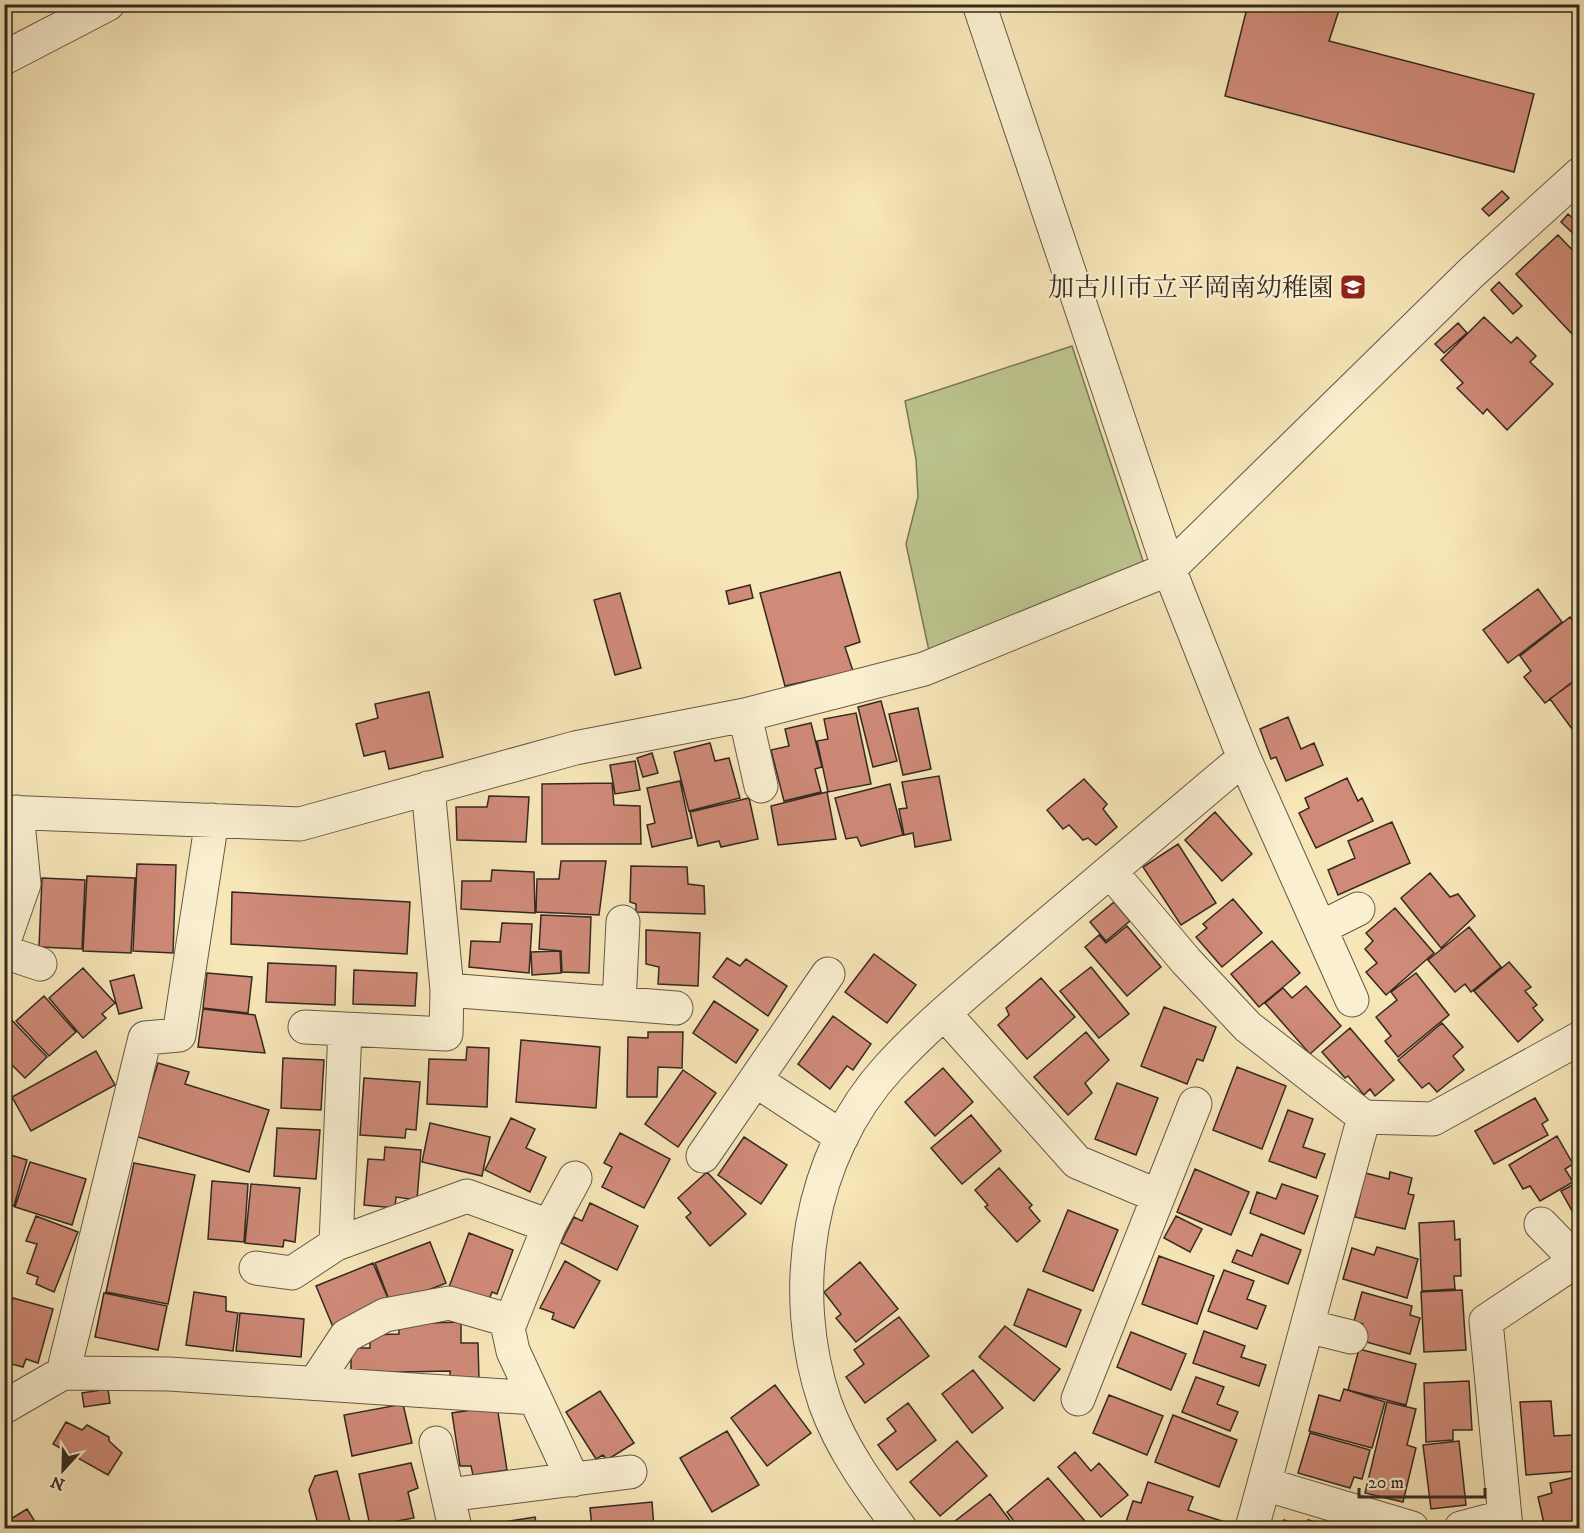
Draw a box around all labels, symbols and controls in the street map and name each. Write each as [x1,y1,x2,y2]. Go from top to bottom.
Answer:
place label: 加古川市立平岡南幼稚園 [1048,272,1334,305]
school or university icon: 加古川市立平岡南幼稚園 [1338,272,1368,302]
north arrow [33,1440,93,1500]
scale bar [1359,1461,1485,1499]
text: N [48,1471,68,1495]
text: 20 m [1368,1472,1404,1494]

